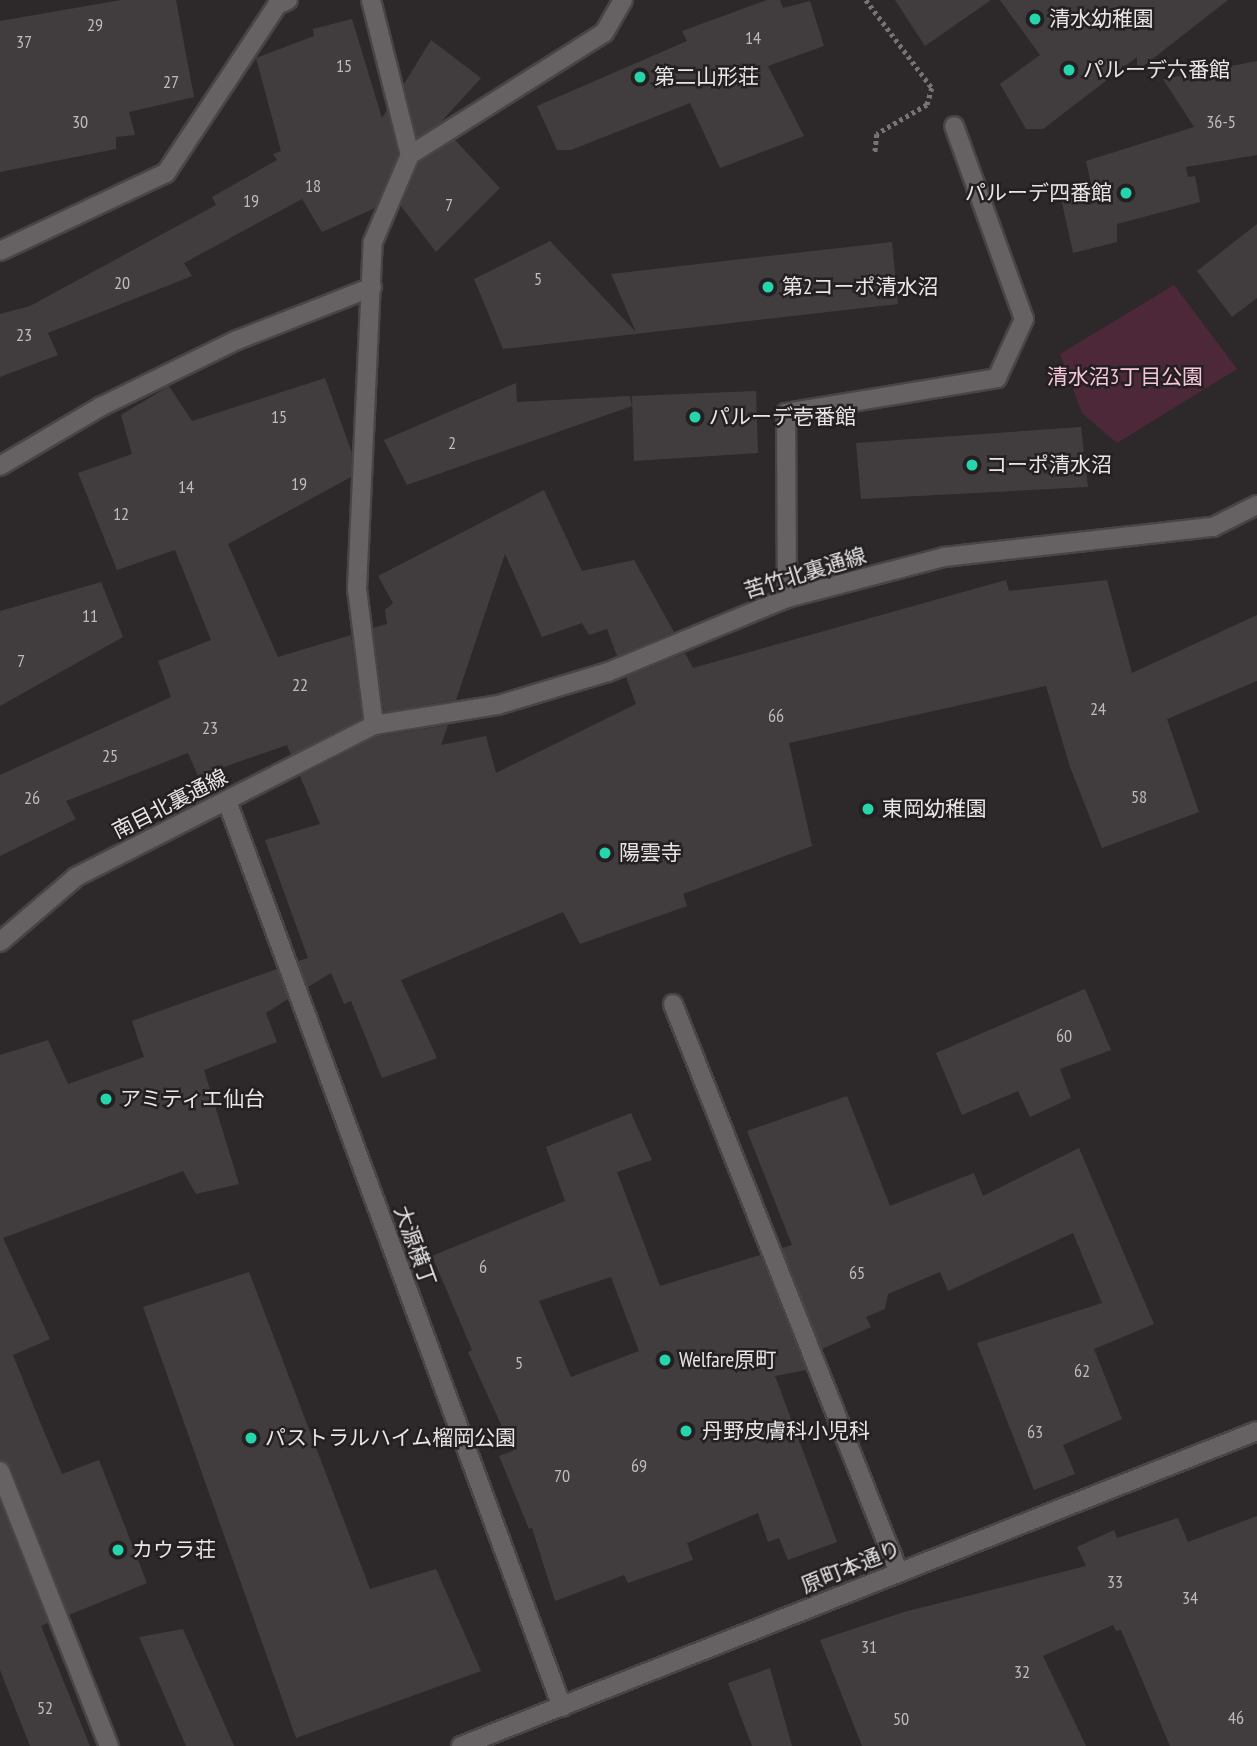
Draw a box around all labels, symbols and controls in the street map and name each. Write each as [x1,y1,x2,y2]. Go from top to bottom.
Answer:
place label: 清水幼稚園 [1049,6,1154,32]
marker: 清水幼稚園 [1027,11,1043,27]
house number: 29 [87,14,103,36]
house number: 14 [745,27,761,49]
house number: 37 [16,31,32,53]
house number: 15 [336,55,352,77]
place label: パルーデ六番館 [1083,57,1230,83]
marker: パルーデ六番館 [1061,62,1077,78]
place label: 第二山形荘 [654,64,759,90]
marker: 第二山形荘 [632,69,648,85]
house number: 27 [163,71,179,93]
house number: 30 [72,111,88,133]
house number: 36-5 [1206,111,1236,133]
house number: 18 [305,175,321,197]
place label: パルーデ四番館 [965,180,1112,206]
marker: パルーデ四番館 [1118,185,1134,201]
house number: 19 [243,190,259,212]
house number: 7 [445,194,453,216]
house number: 5 [534,268,542,290]
house number: 20 [114,272,130,294]
place label: 第2コーポ清水沼 [782,274,938,300]
marker: 第2コーポ清水沼 [760,279,776,295]
house number: 23 [16,324,32,346]
park label: 清水沼3丁目公園 [1047,364,1203,390]
place label: パルーデ壱番館 [709,404,856,430]
house number: 15 [271,406,287,428]
marker: パルーデ壱番館 [687,409,703,425]
house number: 2 [448,432,456,454]
place label: コーポ清水沼 [986,452,1112,478]
marker: コーポ清水沼 [964,457,980,473]
house number: 19 [291,473,307,495]
house number: 14 [178,476,194,498]
house number: 12 [113,503,129,525]
street label: 苦竹北裏通線 [741,543,869,603]
house number: 11 [82,605,98,627]
house number: 7 [17,650,25,672]
house number: 22 [292,674,308,696]
house number: 24 [1090,698,1106,720]
house number: 66 [768,705,784,727]
house number: 23 [202,717,218,739]
house number: 25 [102,745,118,767]
street label: 南目北裏通線 [108,764,232,844]
house number: 58 [1131,786,1147,808]
house number: 26 [24,787,40,809]
place label: 東岡幼稚園 [882,796,987,822]
marker: 東岡幼稚園 [860,801,876,817]
place label: 陽雲寺 [619,840,682,866]
marker: 陽雲寺 [597,845,613,861]
house number: 60 [1056,1025,1072,1047]
place label: アミティエ仙台 [120,1086,267,1112]
marker: アミティエ仙台 [98,1091,114,1107]
street label: 大源横丁 [389,1202,441,1290]
house number: 6 [479,1256,487,1278]
house number: 65 [849,1262,865,1284]
place label: Welfare原町 [679,1347,776,1373]
house number: 5 [515,1352,523,1374]
marker: Welfare原町 [657,1352,673,1368]
house number: 62 [1074,1360,1090,1382]
place label: 丹野皮膚科小児科 [702,1418,870,1444]
marker: 丹野皮膚科小児科 [676,1421,696,1441]
house number: 63 [1027,1421,1043,1443]
place label: パストラルハイム榴岡公園 [265,1425,517,1451]
marker: パストラルハイム榴岡公園 [243,1430,259,1446]
house number: 69 [631,1455,647,1477]
house number: 70 [554,1465,570,1487]
street label: 原町本通り [798,1536,904,1598]
place label: カウラ荘 [132,1537,216,1563]
marker: カウラ荘 [110,1542,126,1558]
house number: 33 [1107,1571,1123,1593]
house number: 34 [1182,1587,1198,1609]
house number: 31 [861,1636,877,1658]
house number: 32 [1014,1661,1030,1683]
house number: 52 [37,1697,53,1719]
house number: 46 [1228,1707,1244,1729]
house number: 50 [893,1708,909,1730]

